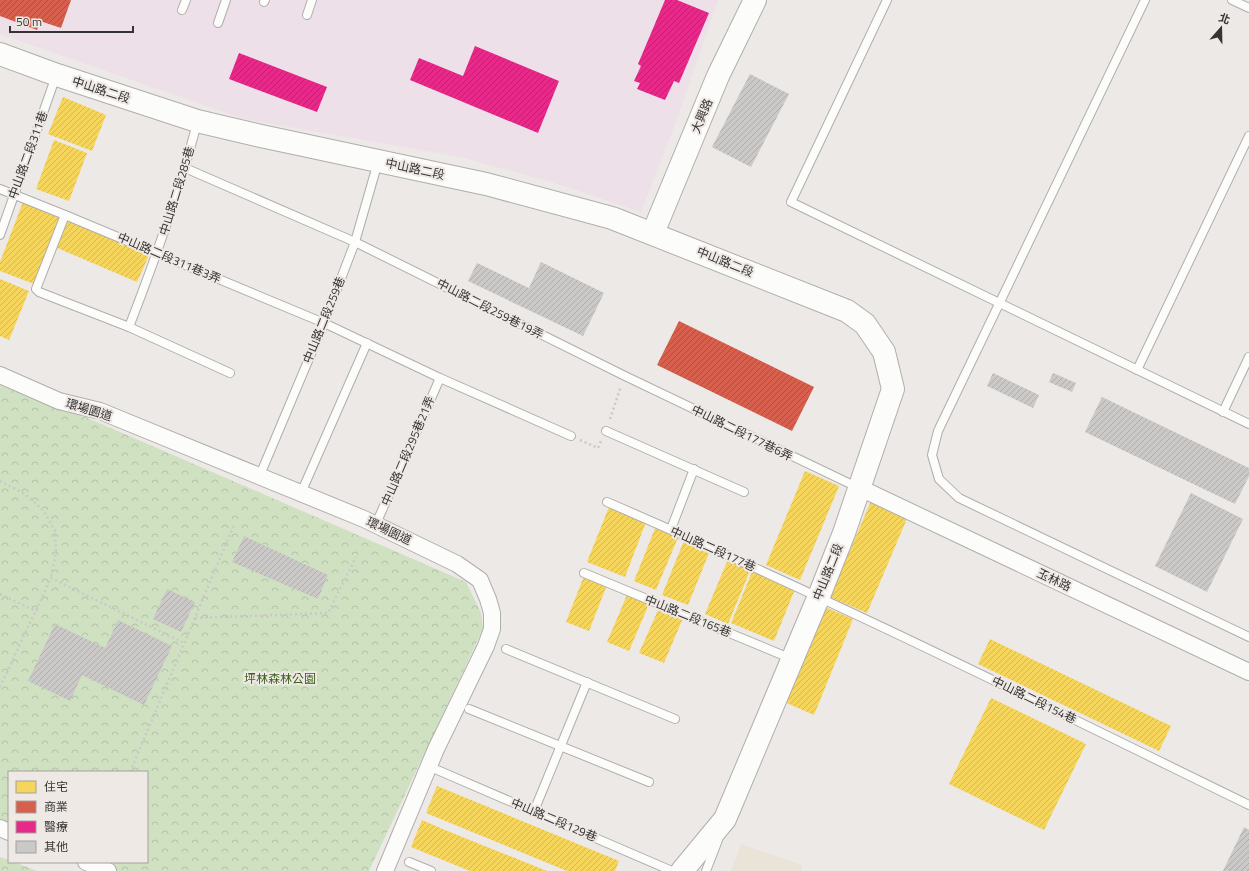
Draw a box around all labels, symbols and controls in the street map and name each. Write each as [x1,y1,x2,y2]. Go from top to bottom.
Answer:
scale bar [10,8,133,34]
north arrow [1201,8,1241,48]
text: 北 [1217,9,1232,28]
text: 50 m [16,12,42,31]
street label: 中山路二段 [70,71,133,108]
street label: 大興路 [686,96,717,136]
street label: 中山路二段311巷 [3,108,52,201]
street label: 中山路二段285巷 [154,144,199,238]
street label: 中山路二段 [384,153,446,184]
street label: 中山路二段311巷3弄 [114,227,224,288]
street label: 中山路二段 [694,241,757,282]
street label: 中山路二段259巷19弄 [434,273,547,344]
street label: 中山路二段259巷 [297,274,350,366]
street label: 環場園道 [63,393,115,426]
street label: 中山路二段295巷21弄 [376,393,439,509]
street label: 中山路二段177巷6弄 [688,400,796,465]
street label: 環場園道 [363,512,415,549]
street label: 中山路二段177巷 [667,521,759,576]
street label: 中山路二段 [807,540,848,603]
street label: 玉林路 [1034,563,1075,596]
street label: 中山路二段165巷 [642,589,734,642]
park label: 坪林森林公園 [244,669,316,688]
street label: 中山路二段154巷 [989,671,1080,728]
legend [8,771,148,863]
text: 住宅 [44,777,68,796]
street label: 中山路二段129巷 [508,793,600,846]
text: 商業 [44,797,68,816]
text: 醫療 [44,817,68,836]
text: 其他 [44,837,68,856]

